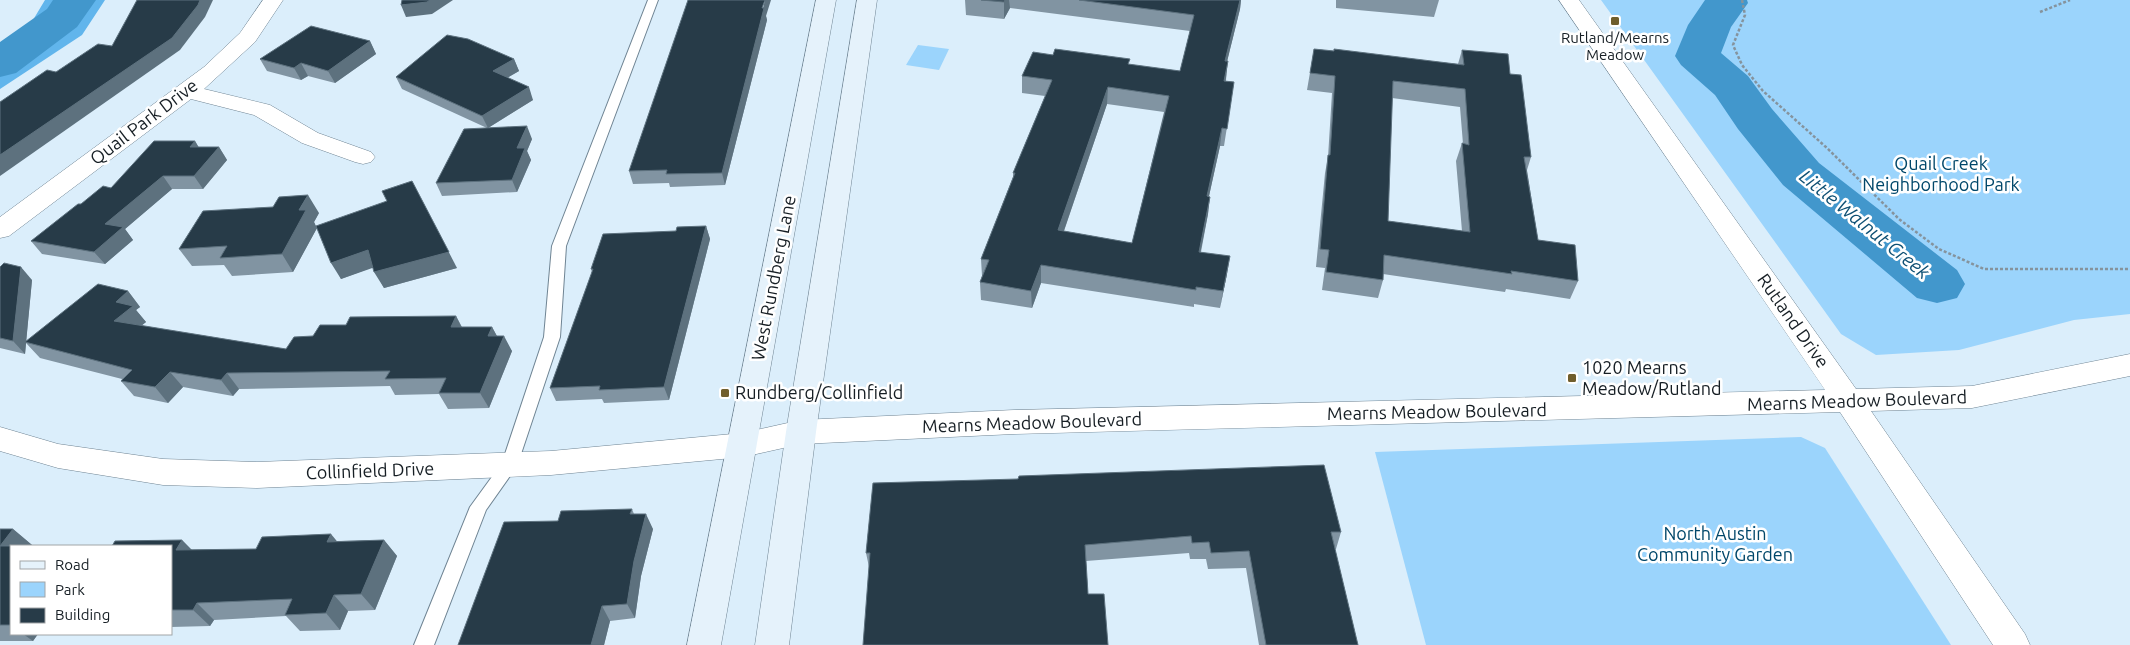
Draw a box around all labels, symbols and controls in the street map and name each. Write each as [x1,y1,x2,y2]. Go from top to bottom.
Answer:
marker: Rutland/Mearns Meadow [1609,15,1621,27]
place label: Rutland/Mearns Meadow [1561,29,1669,63]
street label: Quail Park Drive [86,74,202,169]
park label: Quail Creek Neighborhood Park [1862,153,2020,194]
water label: Little Walnut Creek [1795,165,1935,283]
street label: West Rundberg Lane [747,193,799,362]
street label: Rutland Drive [1754,270,1834,371]
place label: 1020 Mearns Meadow/Rutland [1582,357,1722,398]
marker: 1020 Mearns Meadow/Rutland [1566,372,1578,384]
place label: Rundberg/Collinfield [735,382,903,402]
street label: Mearns Meadow Boulevard [1747,386,1967,414]
marker: Rundberg/Collinfield [719,387,731,399]
street label: Mearns Meadow Boulevard [1327,399,1547,423]
street label: Mearns Meadow Boulevard [922,408,1142,436]
street label: Collinfield Drive [305,458,435,482]
park label: North Austin Community Garden [1637,523,1793,564]
legend [10,545,172,635]
text: Road [55,556,90,573]
text: Park [55,581,85,598]
text: Building [55,606,110,623]

